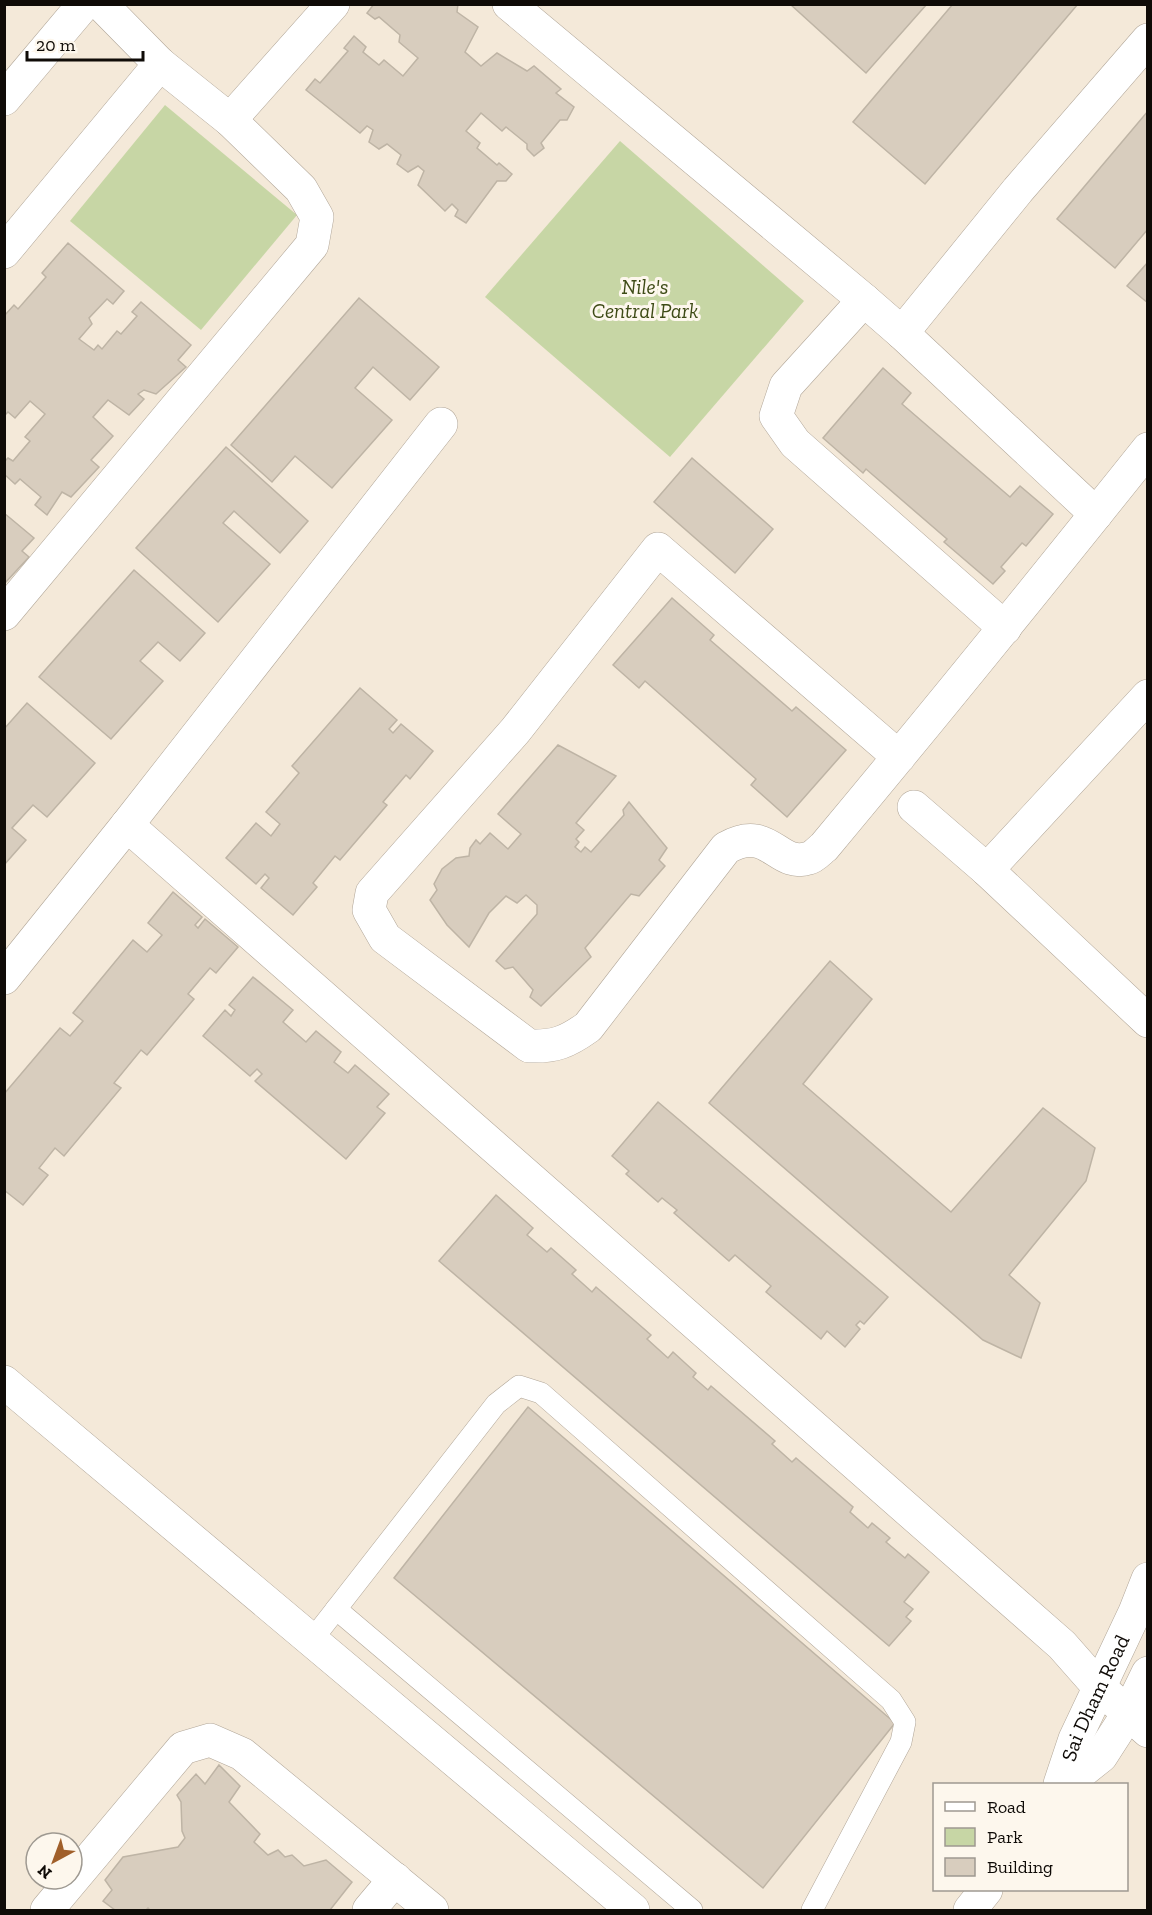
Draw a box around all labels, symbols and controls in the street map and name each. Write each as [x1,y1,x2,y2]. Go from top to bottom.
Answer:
scale bar [27,24,142,62]
text: 20 m [36,34,76,56]
park label: Nile's Central Park [592,274,698,323]
street label: Sai Dham Road [1055,1630,1135,1764]
legend [933,1783,1128,1891]
text: Road [987,1796,1026,1818]
text: Park [987,1826,1023,1848]
north arrow [24,1831,84,1891]
text: Building [987,1856,1053,1878]
text: N [34,1861,55,1883]

